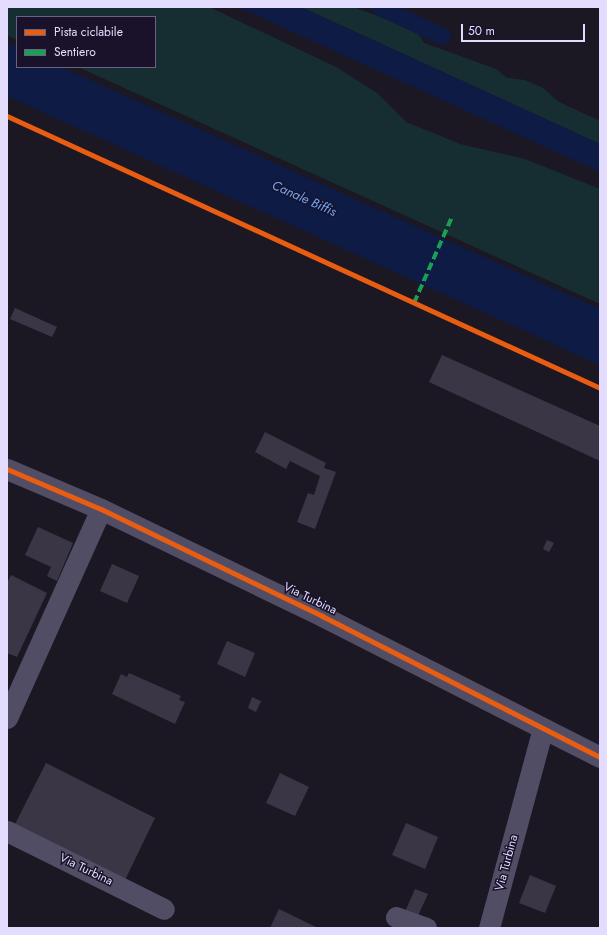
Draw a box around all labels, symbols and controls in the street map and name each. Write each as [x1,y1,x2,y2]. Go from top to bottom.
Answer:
legend [16,16,156,68]
scale bar [463,16,587,42]
text: 50 m [468,22,495,40]
text: Pista ciclabile [54,23,123,41]
text: Sentiero [54,43,96,61]
water label: Canale Biffis [269,178,339,220]
street label: Via Turbina [281,580,339,618]
street label: Via Turbina [493,833,521,893]
street label: Via Turbina [57,851,115,889]

